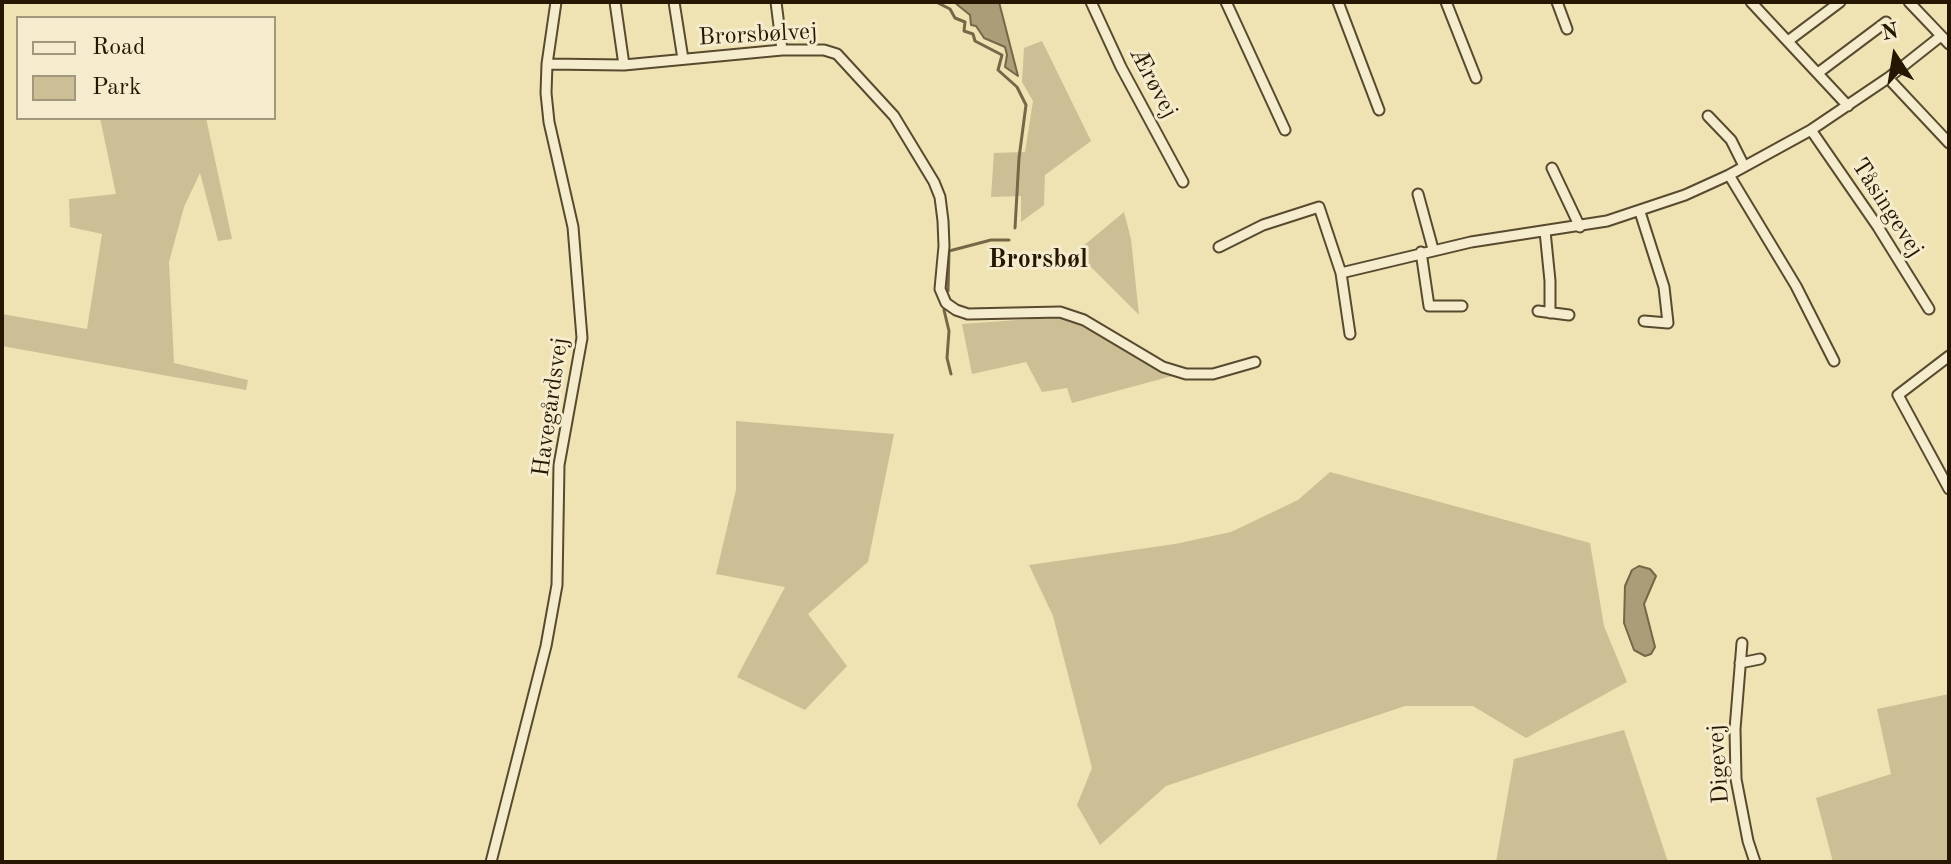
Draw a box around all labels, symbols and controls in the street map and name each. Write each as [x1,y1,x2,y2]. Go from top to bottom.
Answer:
legend [16,16,276,120]
north arrow [1855,16,1935,96]
street label: Brorsbølvej [698,17,818,53]
text: N [1880,20,1901,45]
text: Road [92,36,145,60]
street label: Ærøvej [1122,43,1184,123]
text: Park [92,76,141,100]
street label: Tåsingevej [1844,153,1930,263]
district label: Brorsbøl [988,244,1088,276]
street label: Havegårdsvej [527,335,575,479]
street label: Digevej [1702,723,1736,805]

